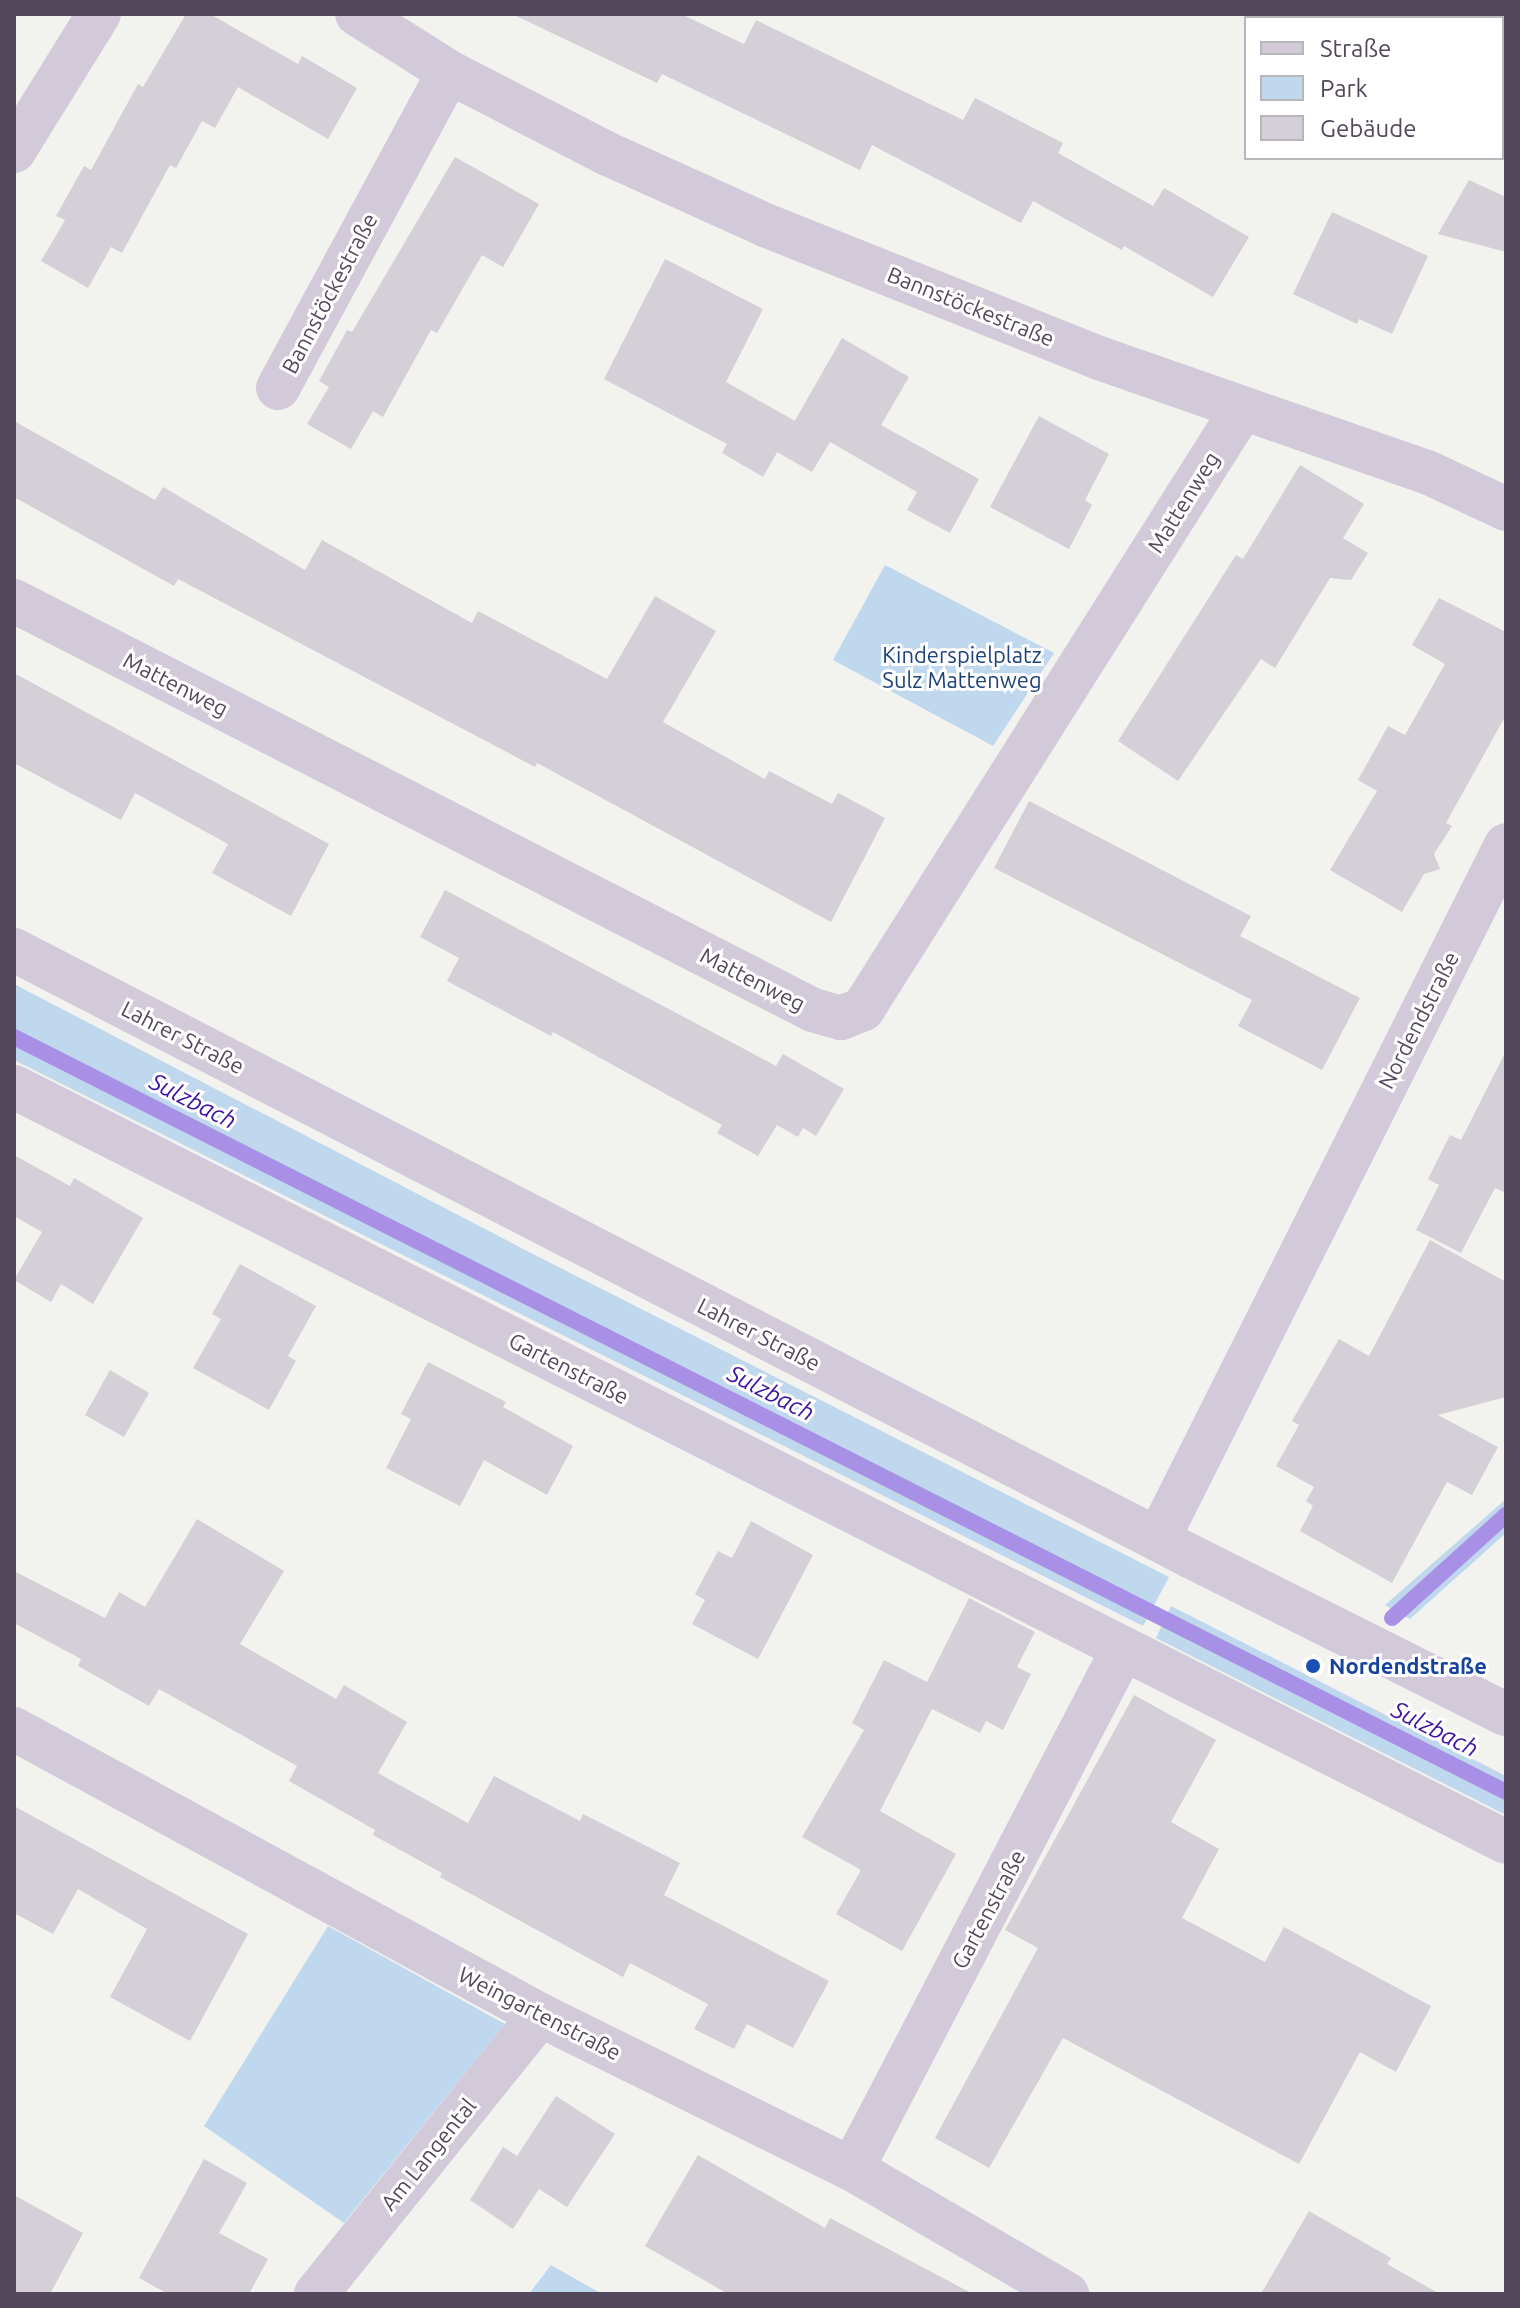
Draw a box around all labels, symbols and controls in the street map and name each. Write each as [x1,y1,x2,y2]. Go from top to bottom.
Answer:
legend [1244,16,1504,160]
text: Straße [1320,35,1391,62]
text: Park [1320,75,1368,102]
text: Gebäude [1320,115,1417,142]
street label: Bannstöckestraße [276,208,382,378]
street label: Bannstöckestraße [884,260,1058,352]
street label: Mattenweg [1142,447,1224,557]
park label: Kinderspielplatz Sulz Mattenweg [882,641,1042,692]
street label: Mattenweg [119,646,233,722]
street label: Mattenweg [696,941,810,1017]
street label: Nordendstraße [1372,947,1464,1093]
street label: Lahrer Straße [117,995,249,1079]
water label: Sulzbach [145,1067,241,1135]
street label: Lahrer Straße [693,1292,825,1376]
street label: Gartenstraße [505,1327,633,1409]
water label: Sulzbach [723,1359,819,1427]
place label: Nordendstraße [1329,1653,1487,1679]
marker: Nordendstraße [1304,1657,1322,1675]
water label: Sulzbach [1387,1695,1483,1763]
street label: Gartenstraße [946,1845,1030,1973]
street label: Weingartenstraße [454,1961,626,2065]
street label: Am Langental [375,2093,481,2215]

